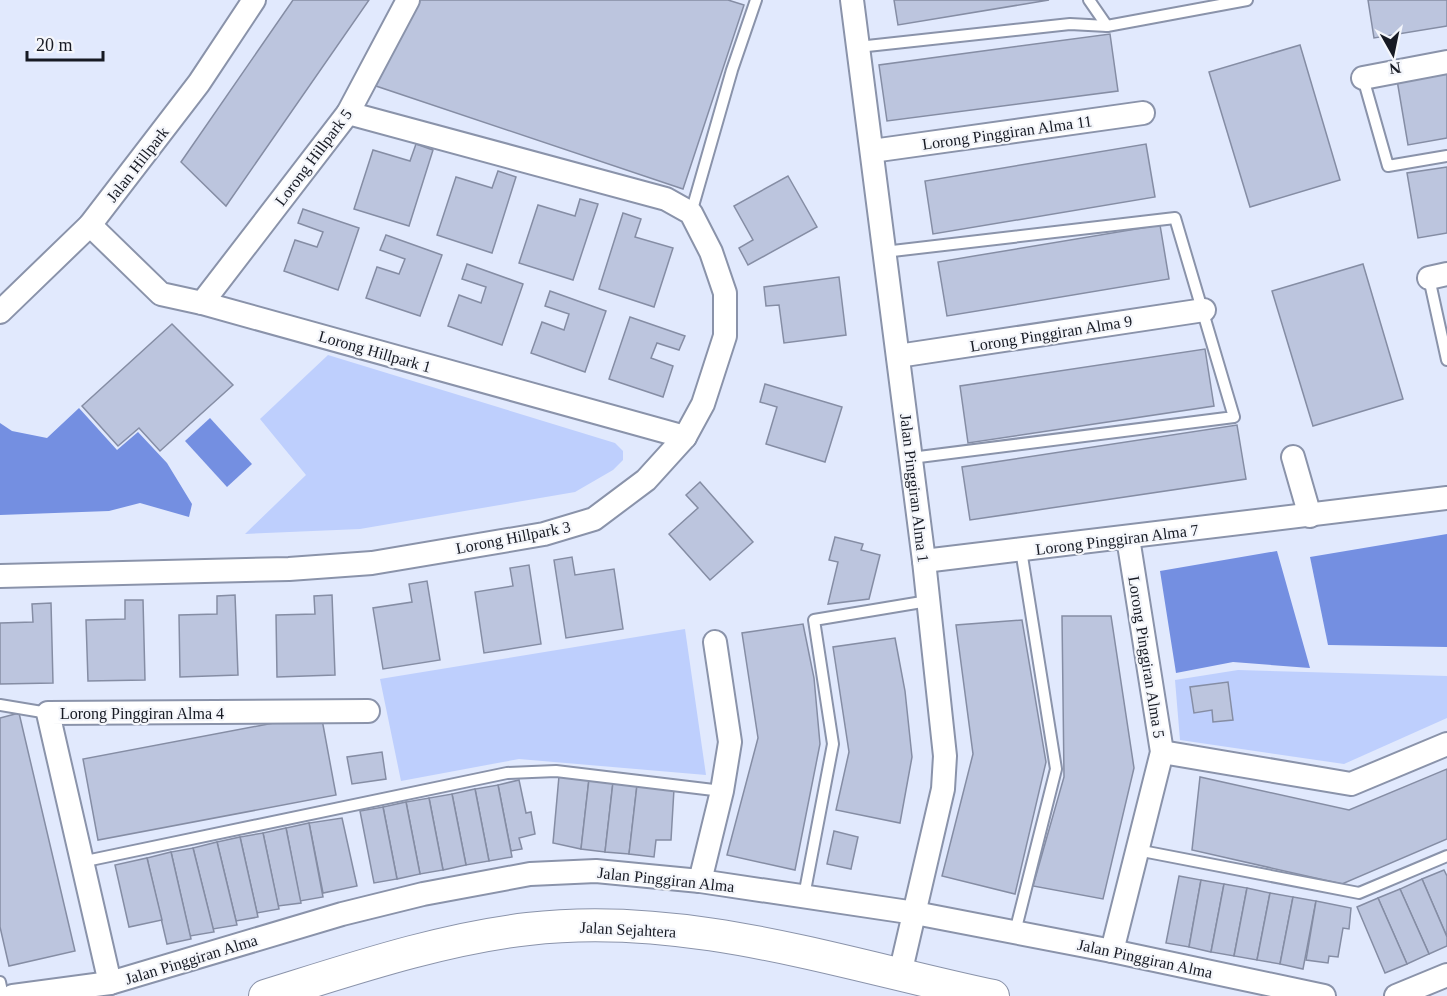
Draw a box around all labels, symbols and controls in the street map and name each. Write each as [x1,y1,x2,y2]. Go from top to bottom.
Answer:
scale bar [27,24,104,62]
north arrow [1363,24,1423,84]
text: 20 m [36,35,73,55]
text: N [1388,59,1402,78]
street label: Lorong Hillpark 5 [272,106,356,210]
street label: Lorong Pinggiran Alma 11 [921,112,1093,154]
street label: Jalan Hillpark [103,124,173,206]
street label: Lorong Pinggiran Alma 9 [969,312,1134,356]
street label: Lorong Hillpark 1 [316,327,433,377]
street label: Jalan Pinggiran Alma 1 [896,413,932,564]
street label: Lorong Hillpark 3 [454,518,572,558]
street label: Lorong Pinggiran Alma 7 [1035,521,1200,559]
street label: Lorong Pinggiran Alma 5 [1124,575,1168,740]
street label: Lorong Pinggiran Alma 4 [60,705,224,723]
street label: Jalan Pinggiran Alma [596,864,735,896]
street label: Jalan Sejahtera [579,918,677,942]
street label: Jalan Pinggiran Alma [123,931,260,989]
street label: Jalan Pinggiran Alma [1076,936,1214,982]

